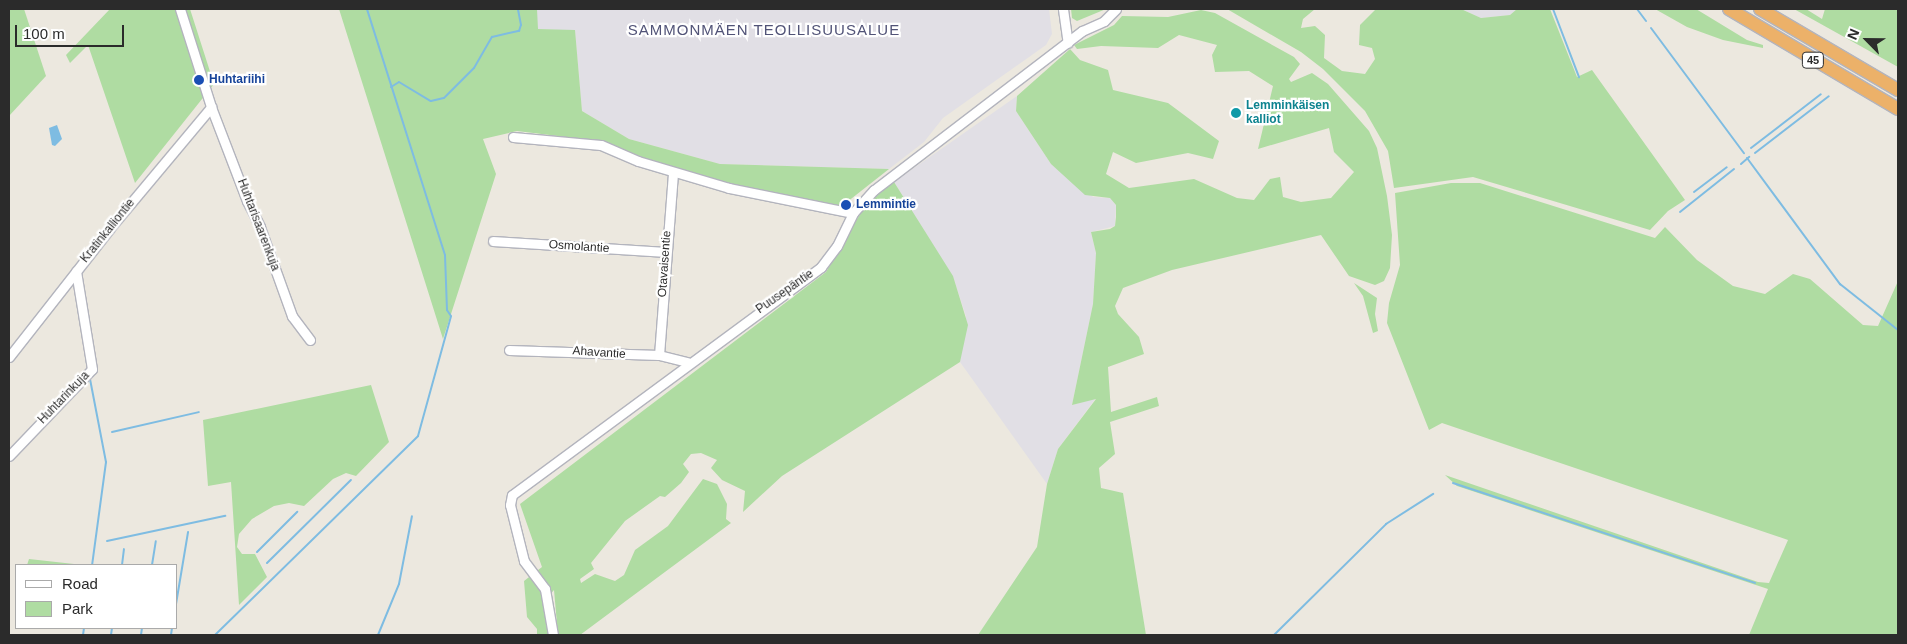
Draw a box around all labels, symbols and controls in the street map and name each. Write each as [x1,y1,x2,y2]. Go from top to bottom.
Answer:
scale bar [18,15,126,47]
north arrow [1842,15,1892,65]
district label: SAMMONMÄEN TEOLLISUUSALUE [625,21,903,39]
text: 100 m [23,25,65,42]
text: N [1844,26,1863,42]
road number: 45 [1802,52,1824,68]
place label: Huhtariihi [209,73,265,87]
marker: Huhtariihi [193,74,205,86]
place label: Lemminkäisen kalliot [1246,99,1329,127]
marker: Lemminkäisen kalliot [1230,107,1242,119]
street label: Huhtarisaarenkuja [234,177,282,273]
street label: Kratinkalliontie [78,196,138,266]
place label: Lemmintie [856,198,916,212]
marker: Lemmintie [840,199,852,211]
street label: Otavaisentie [655,230,675,298]
street label: Osmolantie [548,238,610,256]
street label: Puusepäntie [754,267,816,317]
street label: Ahavantie [572,344,626,362]
street label: Huhtarinkuja [35,369,93,427]
legend [15,564,178,629]
text: Road [62,575,98,592]
text: Park [62,600,93,617]

